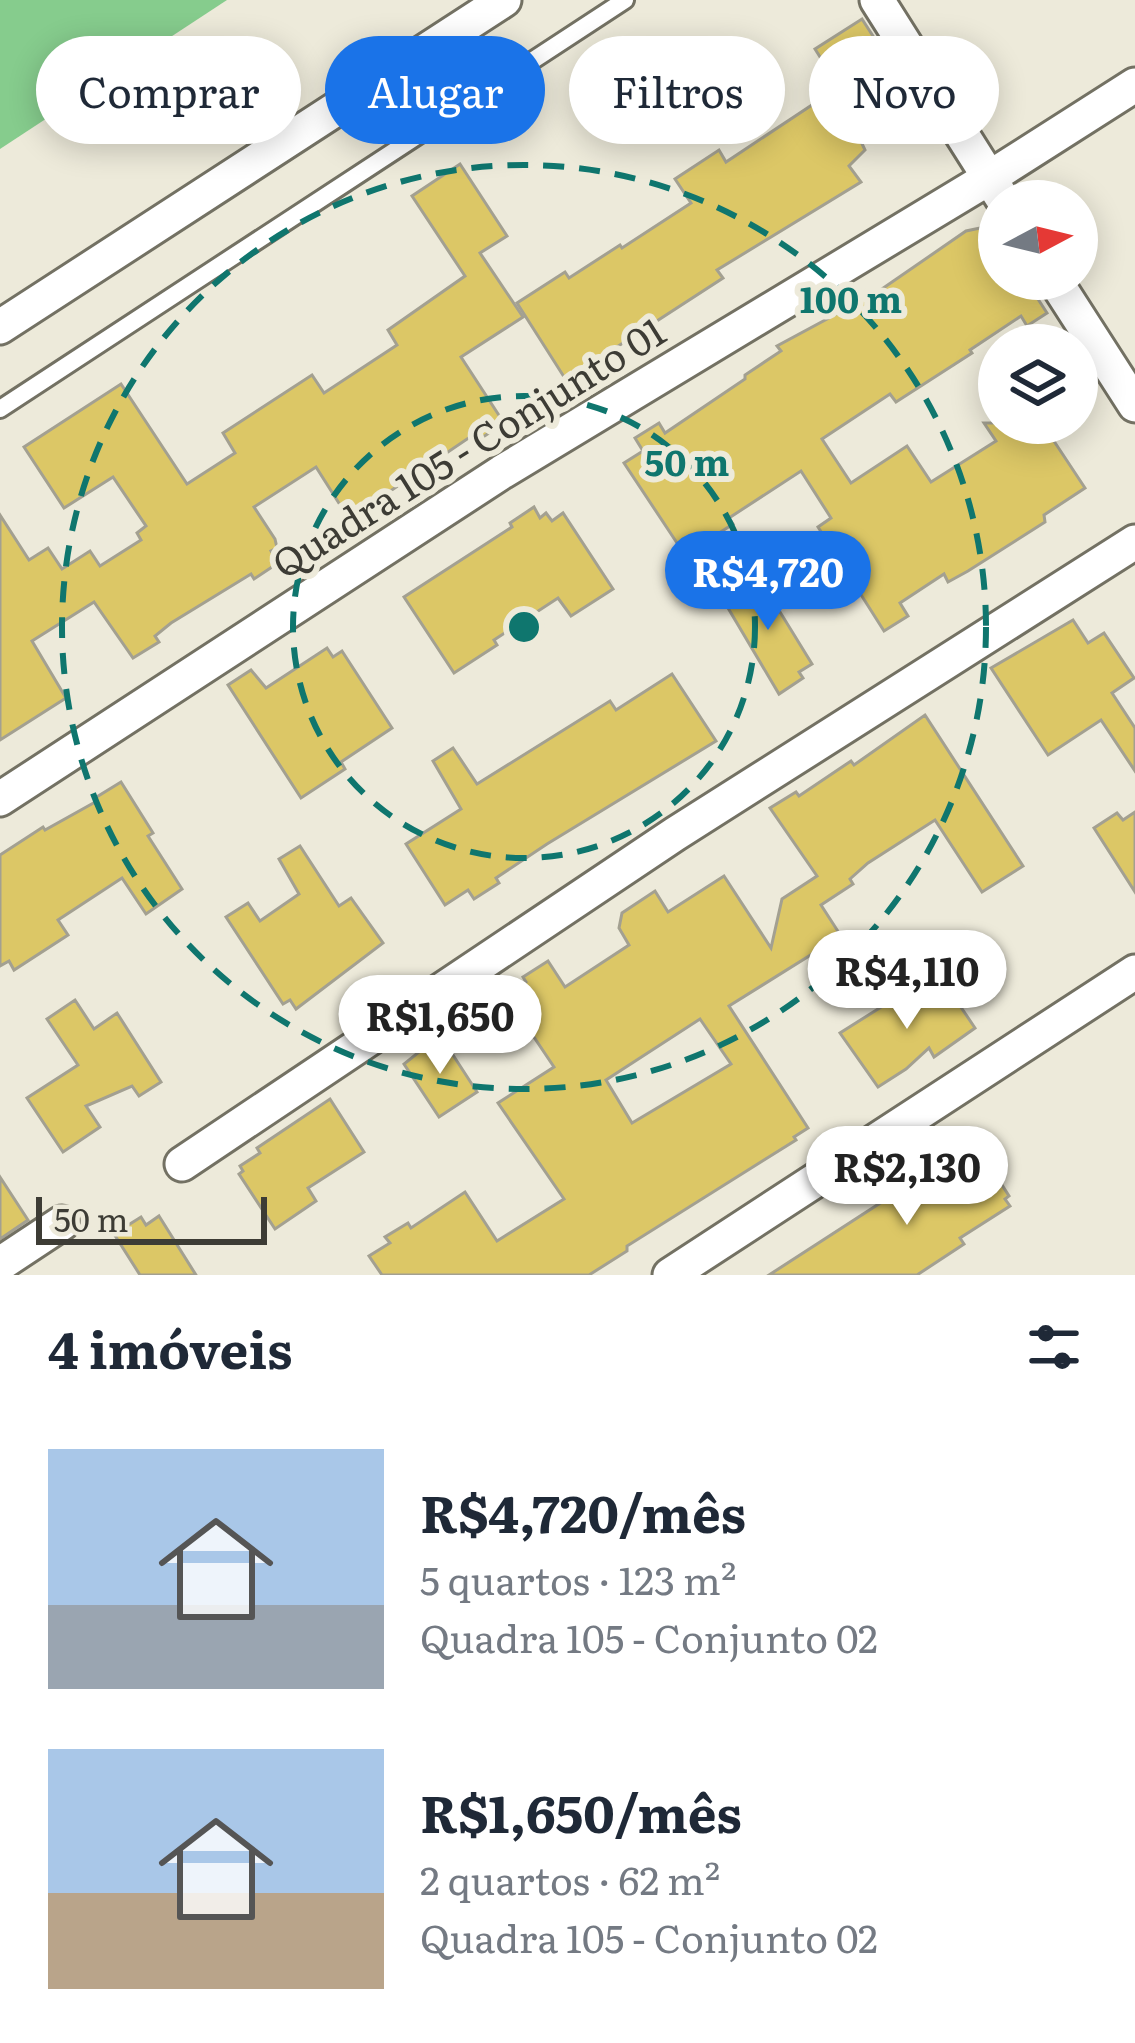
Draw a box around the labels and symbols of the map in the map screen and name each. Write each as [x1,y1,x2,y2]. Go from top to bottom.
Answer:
north arrow [978,180,1098,300]
text: 100 m [800,271,902,324]
street label: Quadra 105 - Conjunto 01 [259,300,675,590]
text: 50 m [645,434,730,487]
pin: R$4,720 [657,531,879,633]
centre of rings [503,606,545,648]
pin: R$4,110 [796,930,1018,1032]
pin: R$1,650 [329,975,551,1077]
pin: R$2,130 [796,1126,1018,1228]
scale bar [36,1191,267,1244]

